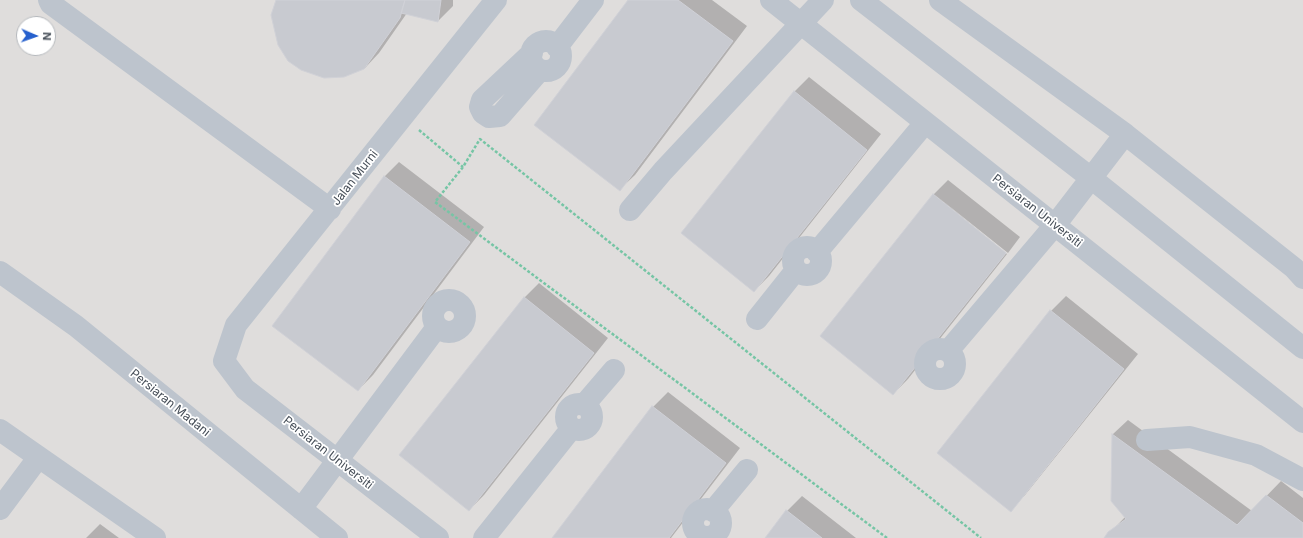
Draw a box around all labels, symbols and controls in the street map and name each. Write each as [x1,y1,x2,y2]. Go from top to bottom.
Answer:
north arrow [16,16,56,56]
text: N [40,32,54,41]
street label: Jalan Murni [329,147,381,209]
street label: Persiaran Universiti [989,172,1085,250]
street label: Persiaran Madani [127,366,213,440]
street label: Persiaran Universiti [280,414,376,492]

